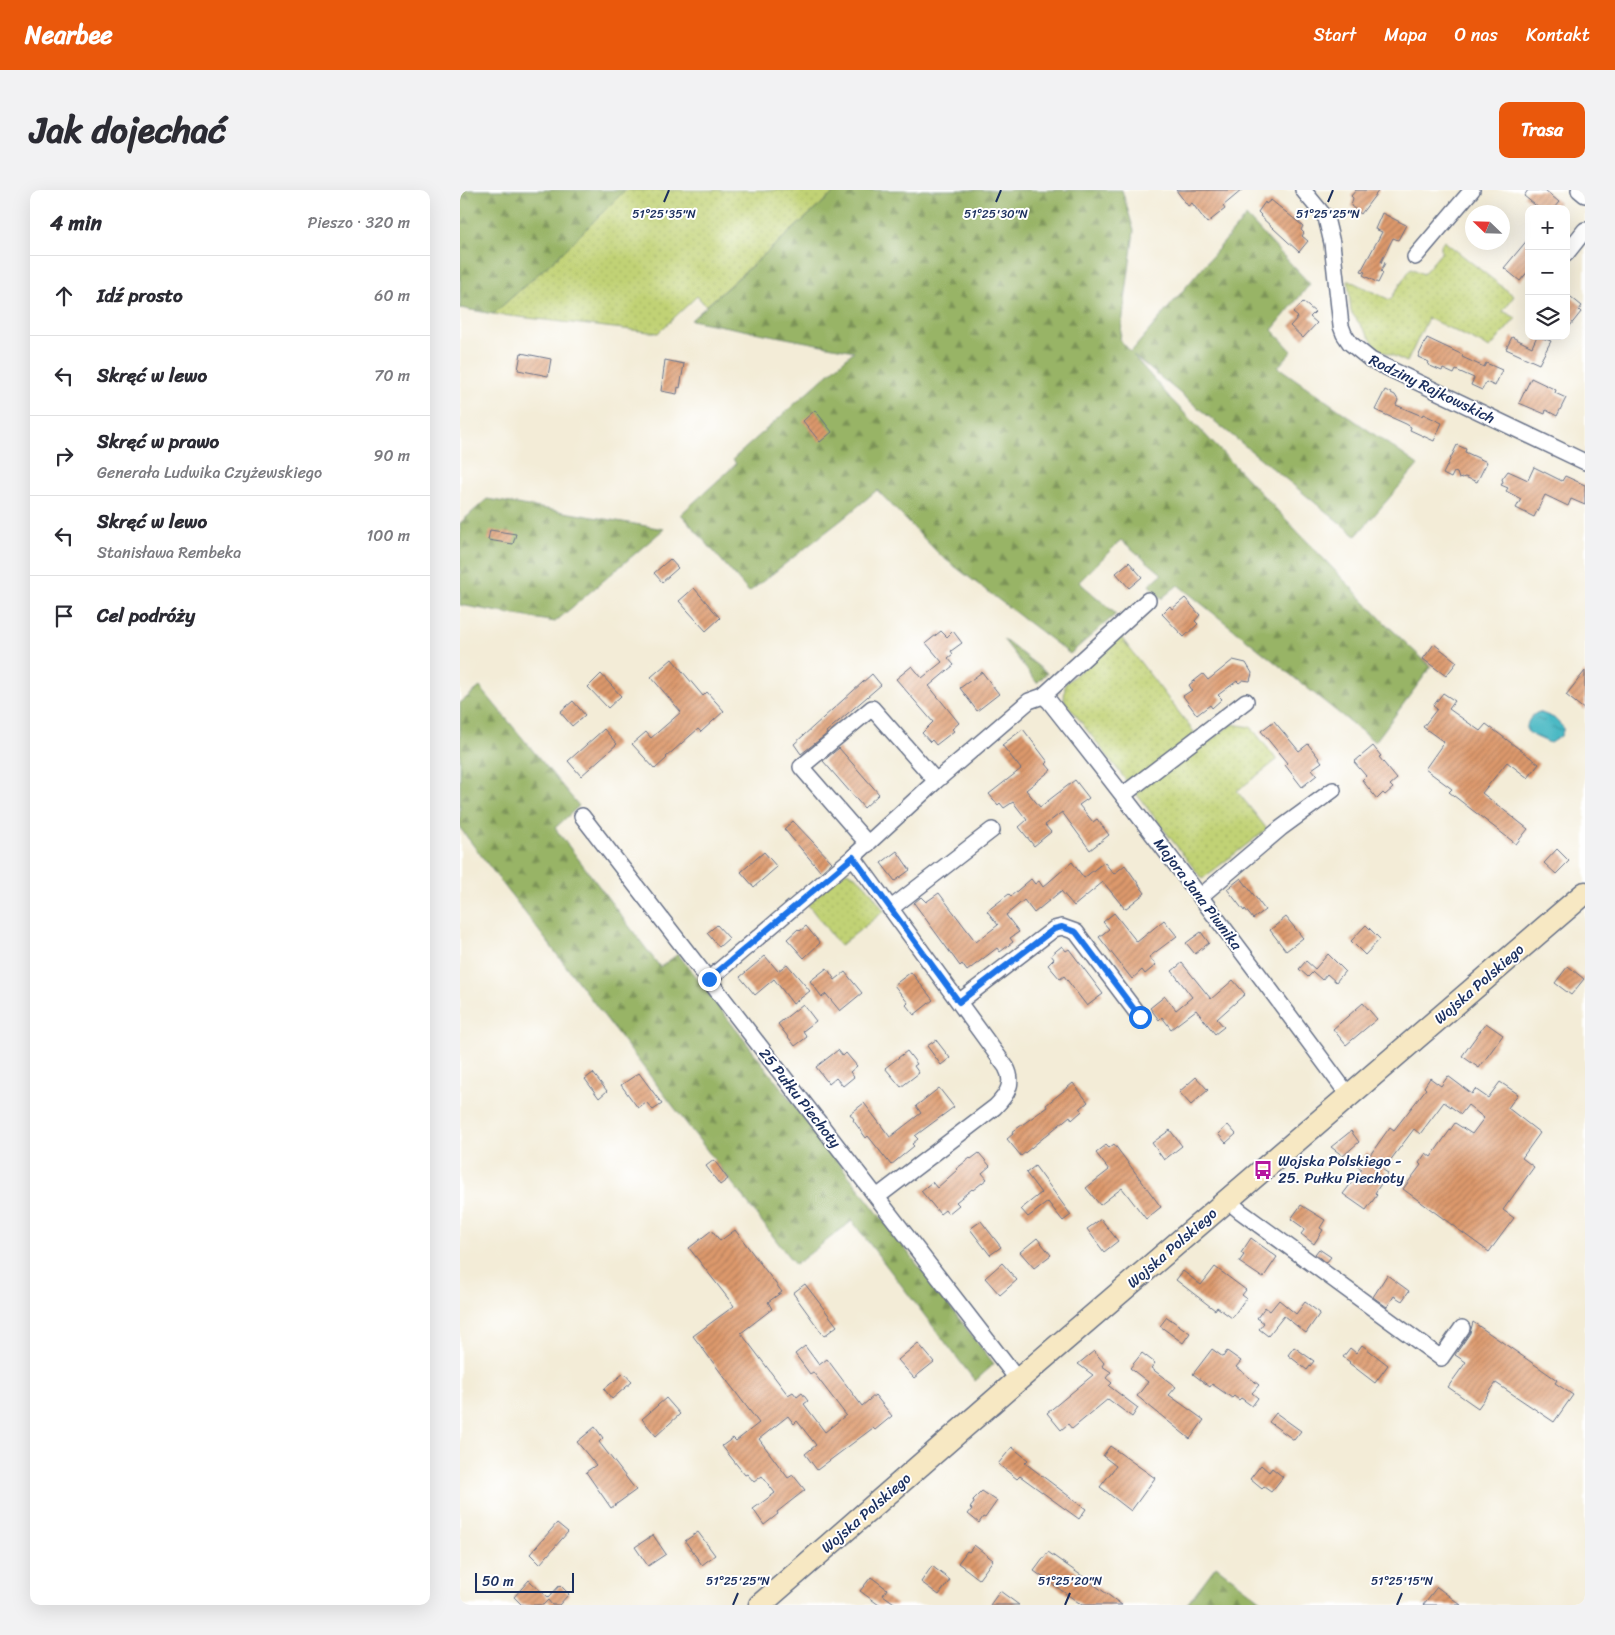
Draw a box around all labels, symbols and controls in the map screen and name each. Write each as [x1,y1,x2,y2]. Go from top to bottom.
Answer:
text: Nearbee [25,14,113,56]
text: Start [1313,19,1356,51]
text: Mapa [1384,19,1427,51]
text: O nas [1455,19,1498,51]
text: Kontakt [1526,19,1590,51]
text: Jak dojechać [30,99,226,161]
button: Trasa [1499,102,1585,158]
text: 51°25'35"N [632,203,696,225]
text: 51°25'30"N [964,203,1029,225]
text: 51°25'25"N [1296,203,1361,225]
text: 4 min [50,204,102,242]
north arrow [1465,205,1510,250]
map controls [1525,205,1570,340]
button: + [1525,205,1570,250]
text: Pieszo · 320 m [308,208,410,237]
button: − [1525,250,1570,295]
text: Idź prosto [97,279,183,312]
text: 60 m [374,281,410,310]
icon: ahead [50,282,78,310]
button: layers [1525,295,1570,340]
street label: Rodziny Rajkowskich [1364,347,1500,431]
text: Skręć w lewo [97,359,207,392]
text: 70 m [374,361,410,390]
icon: left [50,362,78,390]
text: Skręć w prawo [97,425,219,458]
text: 90 m [374,441,410,470]
icon: right [50,442,78,470]
text: Generała Ludwika Czyżewskiego [97,458,322,487]
text: Skręć w lewo [97,505,207,538]
text: 100 m [366,521,410,550]
icon: left [50,522,78,550]
text: Stanisława Rembeka [97,538,241,567]
text: Cel podróży [97,599,195,632]
icon: arrive [50,602,78,630]
street label: Majora Jana Piwnika [1147,832,1249,956]
street label: Wojska Polskiego [1428,937,1531,1031]
route end [698,968,721,991]
route start [1129,1006,1152,1029]
street label: 25 Pułku Piechoty [752,1042,848,1154]
place label: Wojska Polskiego - 25. Pułku Piechoty [1278,1148,1404,1191]
bus stop icon: Wojska Polskiego - 25. Pułku Piechoty [1252,1159,1274,1181]
street label: Wojska Polskiego [1121,1201,1224,1295]
street label: Wojska Polskiego [815,1466,918,1560]
text: 50 m [482,1569,514,1594]
scale bar [475,1570,574,1593]
text: 51°25'25"N [706,1570,771,1592]
text: 51°25'20"N [1038,1570,1103,1592]
text: 51°25'15"N [1371,1570,1434,1592]

